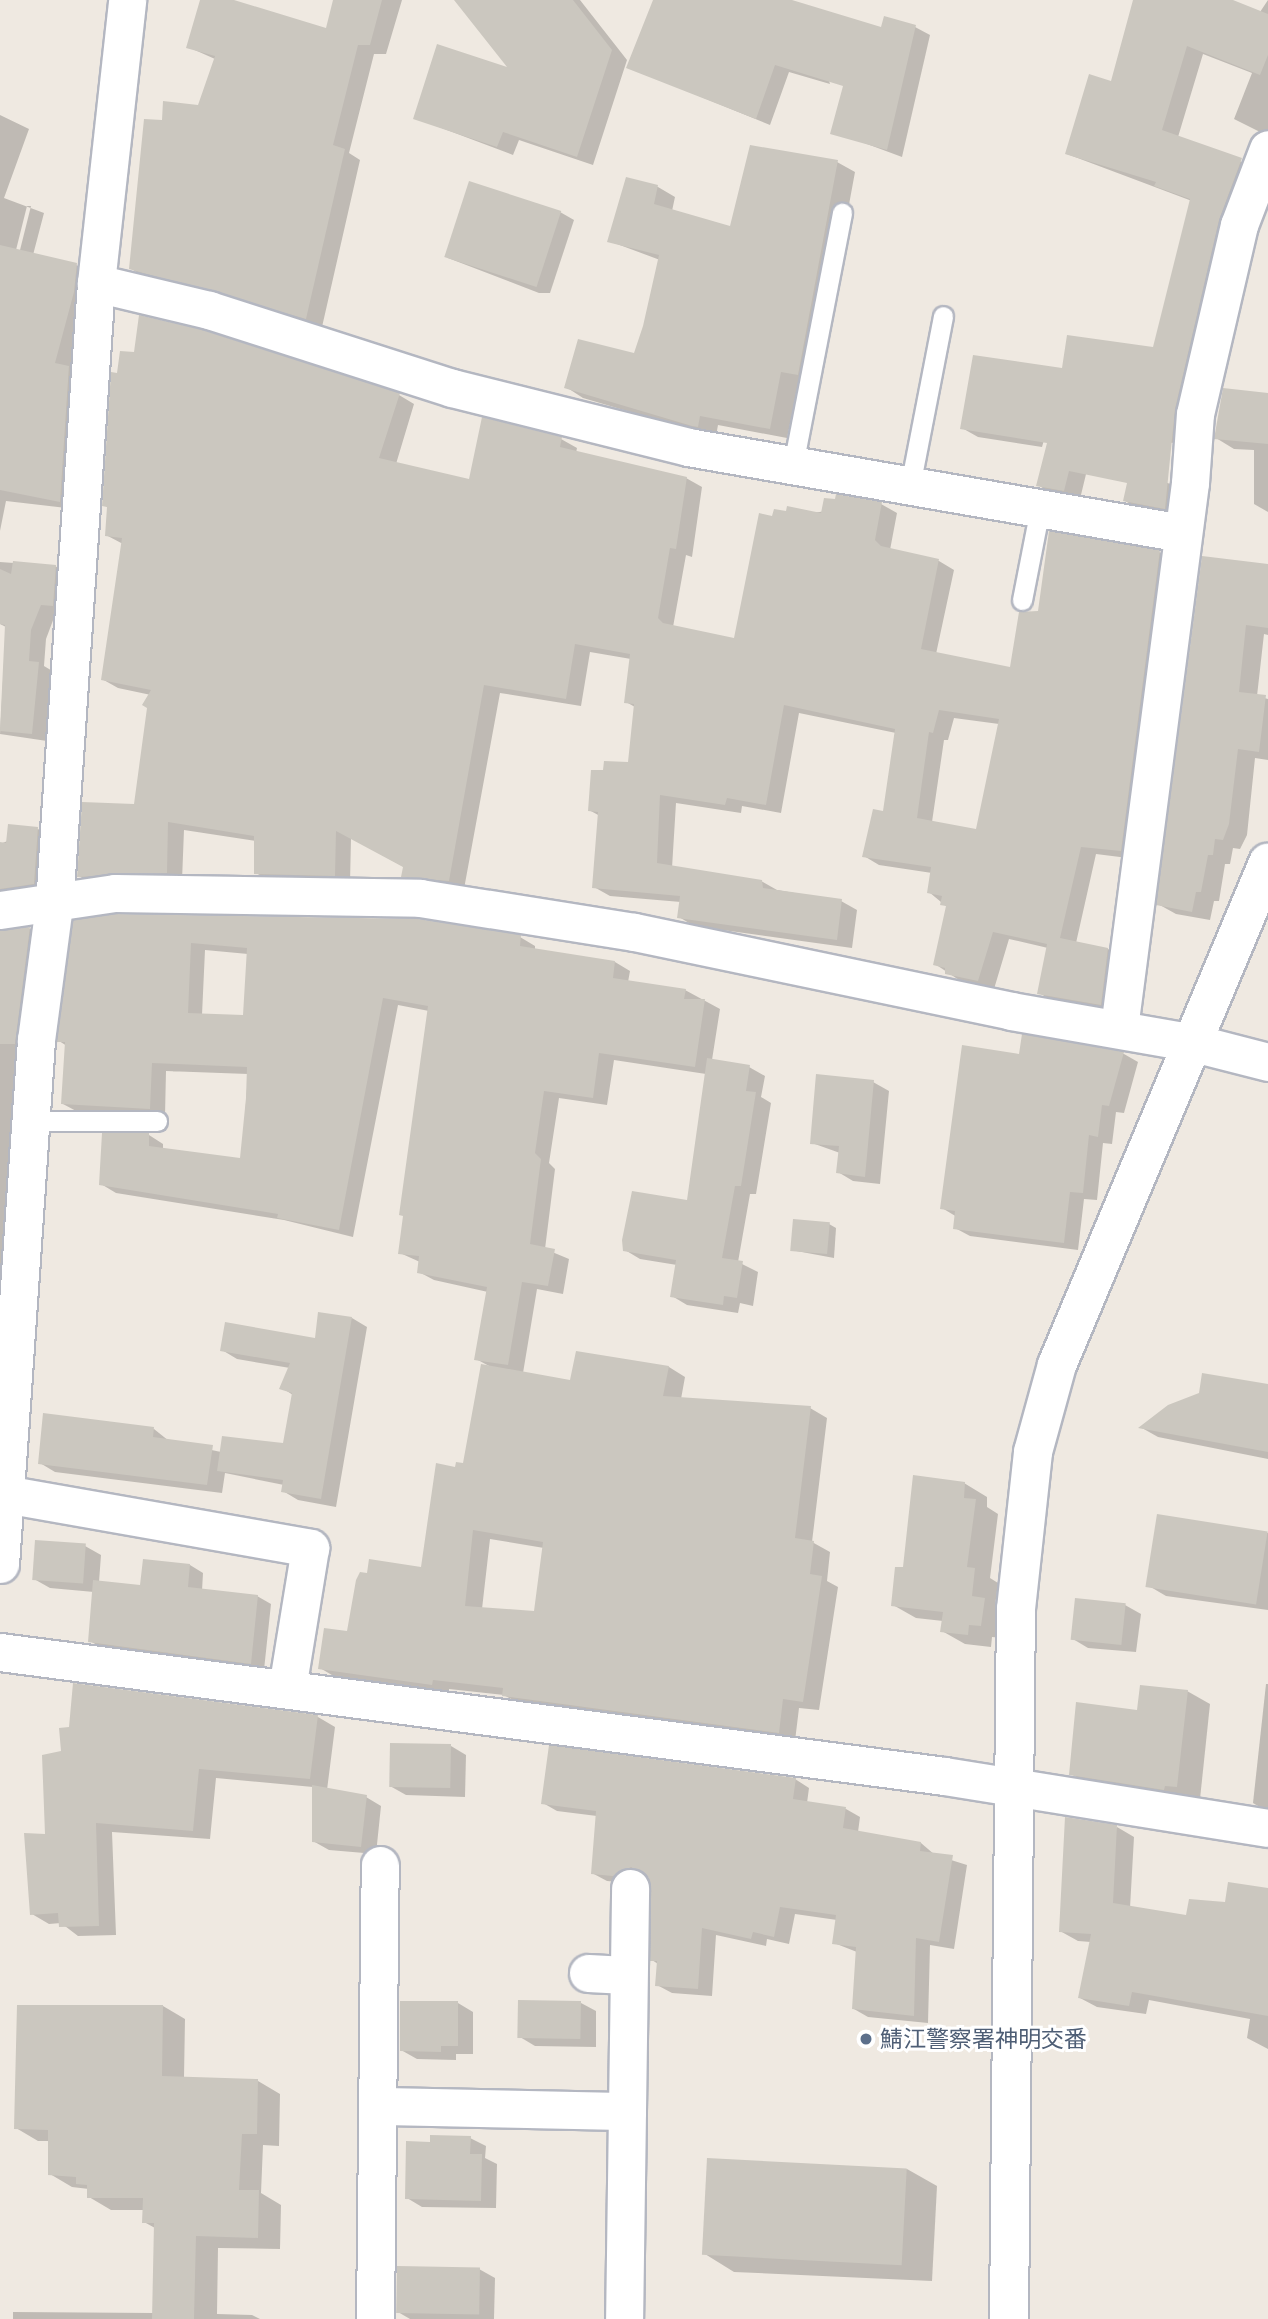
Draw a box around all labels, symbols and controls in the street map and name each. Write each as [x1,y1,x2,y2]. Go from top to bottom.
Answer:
place label: 鯖江警察署神明交番 [880,2025,1087,2053]
marker: 鯖江警察署神明交番 [858,2031,874,2047]

